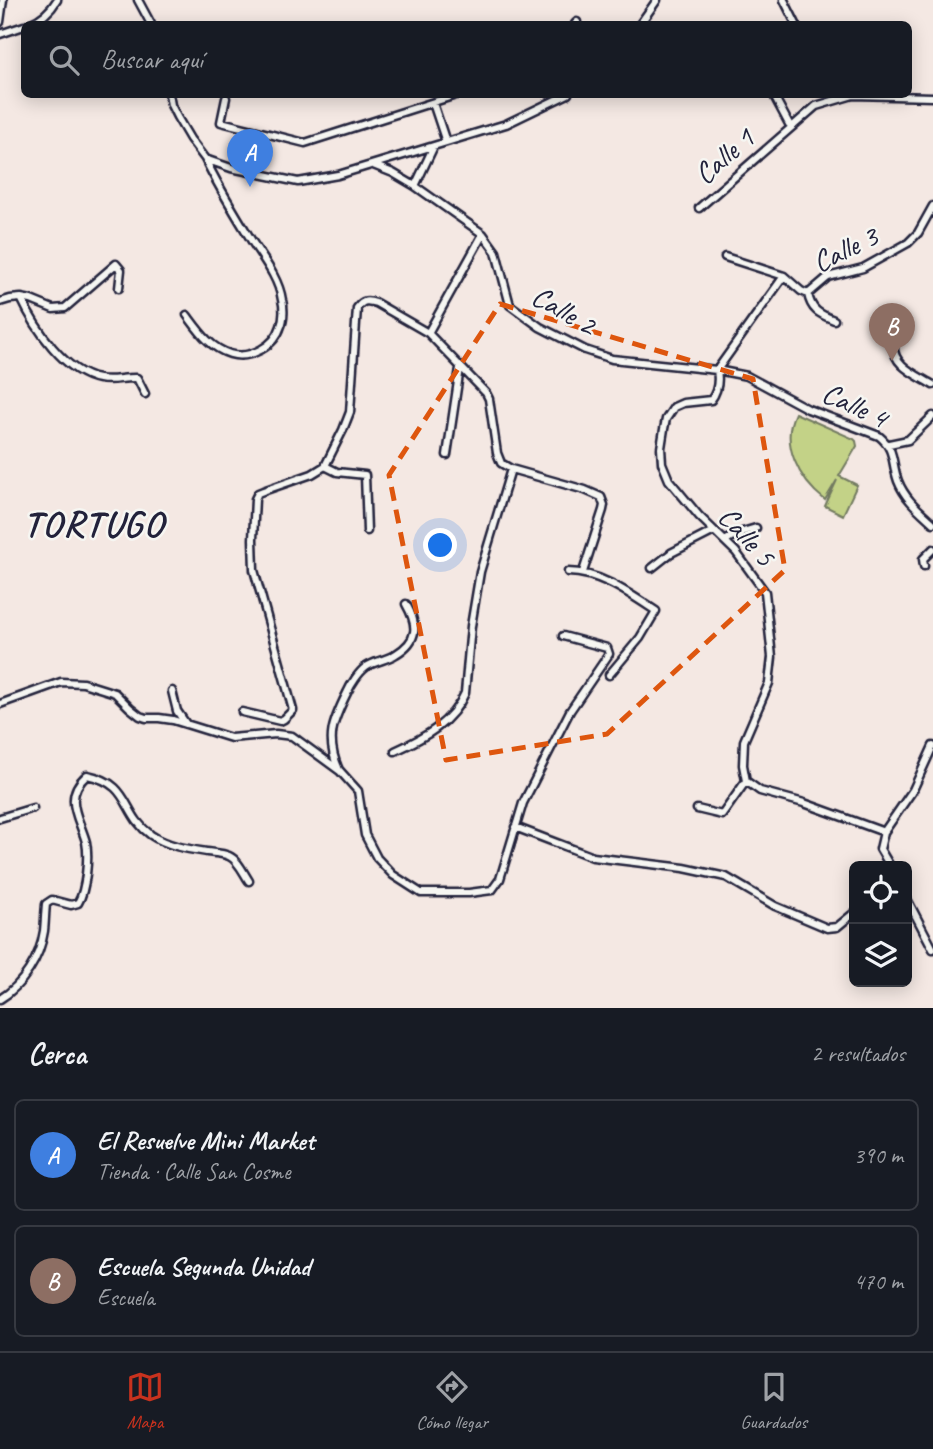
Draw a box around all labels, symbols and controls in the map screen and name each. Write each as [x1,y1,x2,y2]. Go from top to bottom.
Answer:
search box [21,21,912,98]
icon: search [45,41,83,79]
text: Buscar aquí [101,43,203,76]
street label: Calle 1 [686,118,763,193]
pin: A [227,129,273,187]
street label: Calle 3 [806,216,886,281]
street label: Calle 2 [525,277,605,345]
pin: B [869,303,915,361]
street label: Calle 4 [816,373,896,438]
street label: Calle 5 [710,498,785,575]
district label: TORTUGO [23,500,168,547]
your location [423,528,457,562]
map controls [849,861,912,987]
button: locate [849,861,912,924]
button: layers [849,924,912,987]
text: Cerca [28,1035,86,1073]
text: 2 resultados [811,1039,905,1068]
text: El Resuelve Mini Market [97,1124,314,1157]
text: A [47,1141,59,1170]
text: 390 m [854,1141,903,1170]
text: Tienda · Calle San Cosme [97,1157,290,1186]
text: Escuela Segunda Unidad [97,1250,310,1283]
text: B [47,1267,59,1296]
text: 470 m [854,1267,903,1296]
text: Escuela [97,1283,154,1312]
tab: Mapa [126,1368,164,1434]
tab: Cómo llegar [416,1368,488,1434]
tab: Guardados [740,1368,807,1434]

